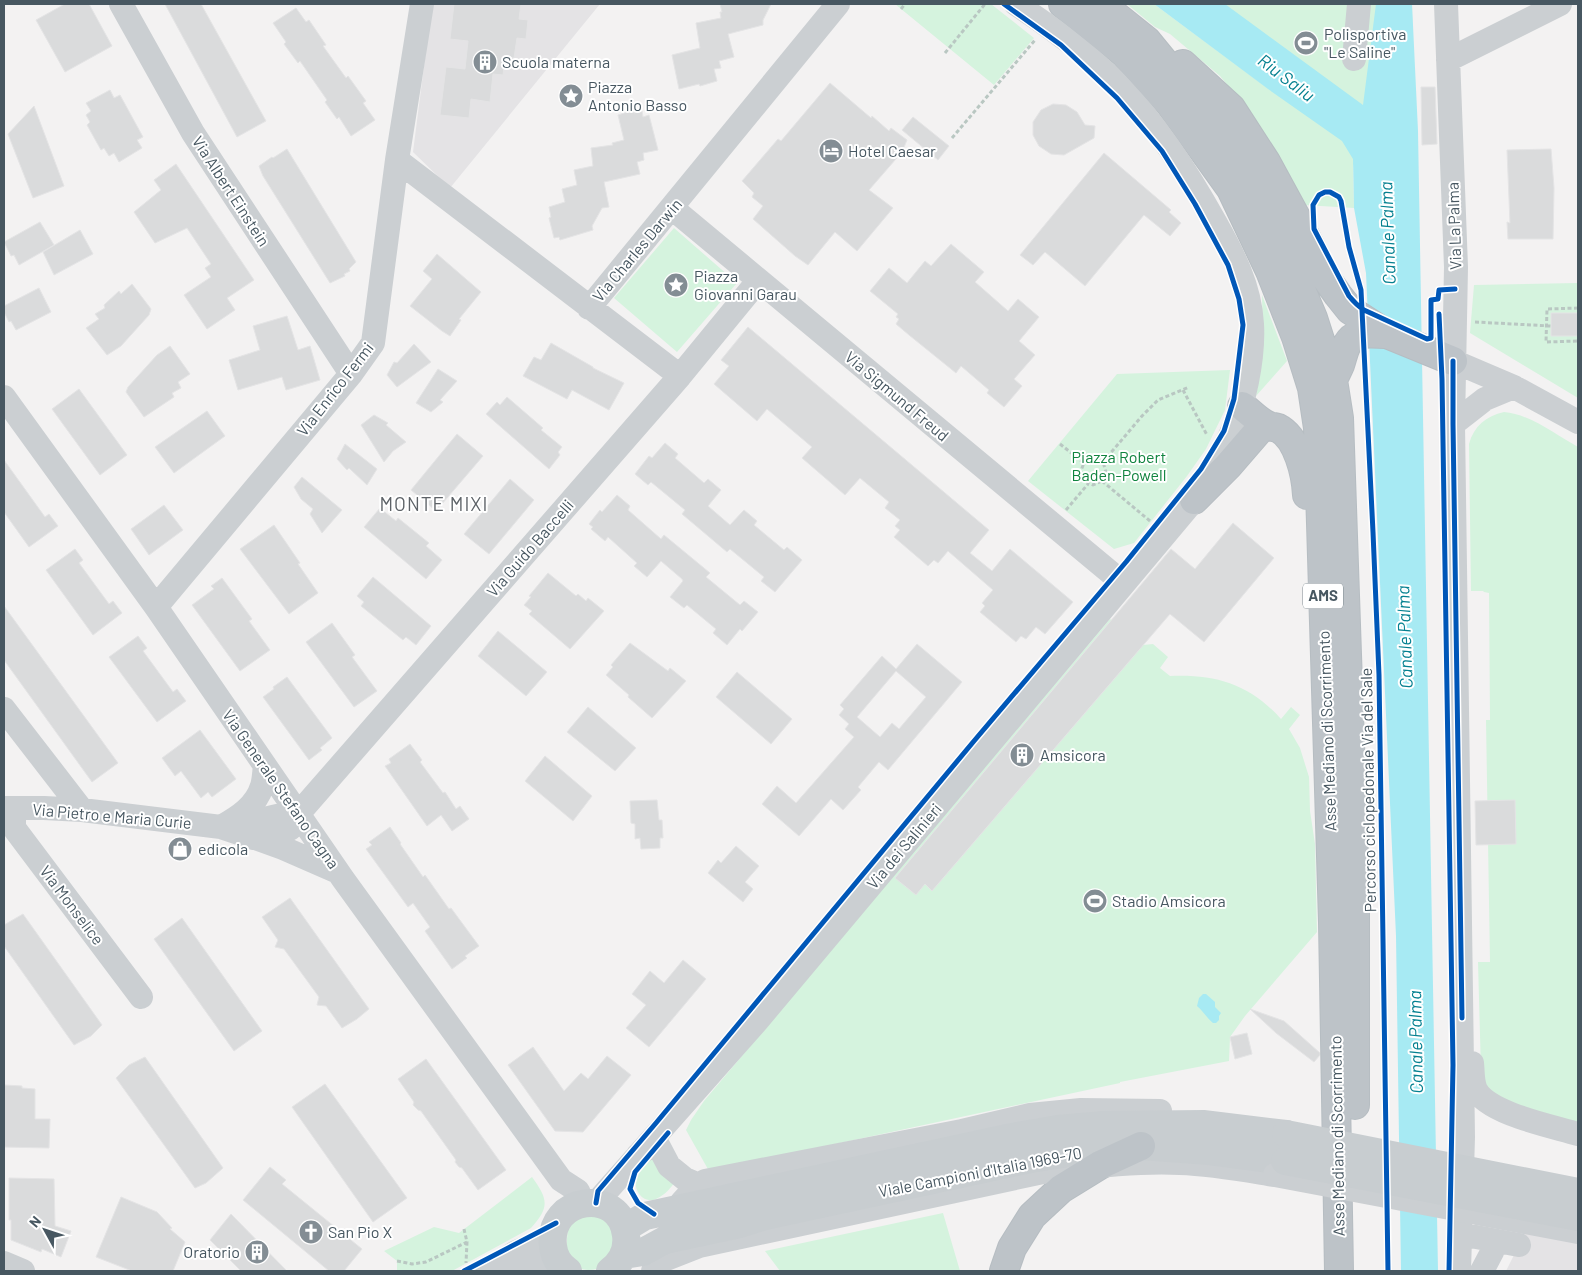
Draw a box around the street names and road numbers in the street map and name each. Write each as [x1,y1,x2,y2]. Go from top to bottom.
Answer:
street label: Via Albert Einstein [189,132,274,249]
street label: Via La Palma [1442,182,1465,270]
street label: Via Charles Darwin [588,194,685,305]
street label: Via Enrico Fermi [292,338,377,439]
street label: Via Sigmund Freud [842,347,953,445]
street label: Via Guido Baccelli [482,495,577,600]
road number: AMS [1303,584,1343,608]
street label: Asse Mediano di Scorrimento [1314,630,1339,832]
street label: Percorso ciclopedonale Via del Sale [1356,668,1379,912]
street label: Via Generale Stefano Cagna [219,705,344,872]
street label: Via Pietro e Maria Curie [32,799,192,832]
street label: Via dei Salinieri [862,799,945,892]
street label: Via Monselice [36,861,108,948]
street label: Asse Mediano di Scorrimento [1325,1036,1348,1236]
street label: Viale Campioni d'Italia 1969-70 [877,1142,1083,1201]

